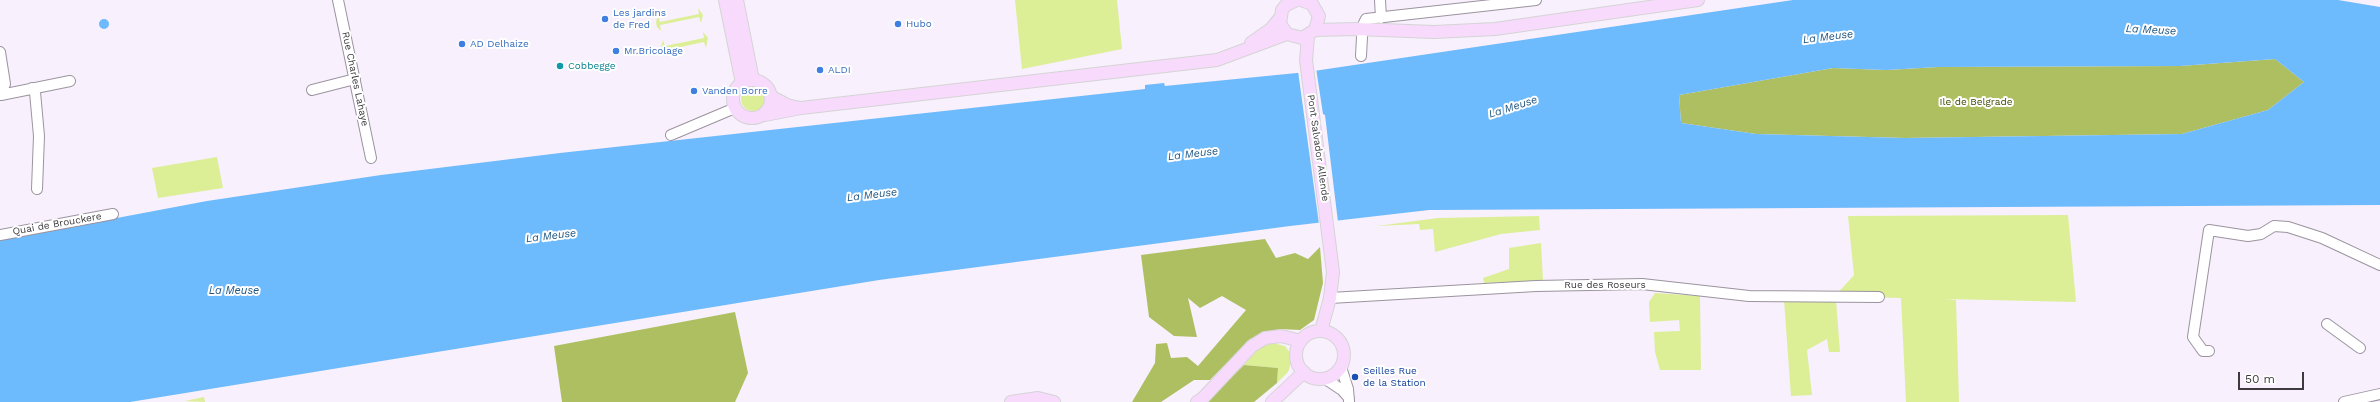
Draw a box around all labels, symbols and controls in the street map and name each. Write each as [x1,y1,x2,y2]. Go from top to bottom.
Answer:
place label: Les jardins de Fred [613,7,666,30]
marker: Les jardins de Fred [600,14,610,24]
place label: Hubo [906,18,932,30]
marker: Hubo [893,19,903,29]
water label: La Meuse [2125,22,2177,38]
water label: La Meuse [1802,27,1854,47]
street label: Rue Charles Lahaye [339,31,371,127]
place label: AD Delhaize [470,38,529,50]
marker: AD Delhaize [457,39,467,49]
place label: Mr.Bricolage [624,45,683,57]
marker: Mr.Bricolage [611,46,621,56]
place label: Cobbegge [568,60,616,72]
marker: Cobbegge [555,61,565,71]
place label: ALDI [828,64,851,76]
marker: ALDI [815,65,825,75]
place label: Vanden Borre [702,85,768,97]
marker: Vanden Borre [689,86,699,96]
water label: La Meuse [1487,93,1539,121]
street label: Pont Salvador Allende [1305,94,1331,202]
park label: Ile de Belgrade [1940,96,2012,108]
water label: La Meuse [1167,144,1219,164]
water label: La Meuse [846,185,898,205]
street label: Quai de Brouckere [12,210,102,238]
water label: La Meuse [525,226,577,246]
street label: Rue des Roseurs [1564,279,1646,291]
water label: La Meuse [209,284,259,298]
scale bar [2240,364,2306,390]
place label: Seilles Rue de la Station [1363,365,1426,388]
marker: Seilles Rue de la Station [1350,372,1360,382]
text: 50 m [2245,372,2275,386]

